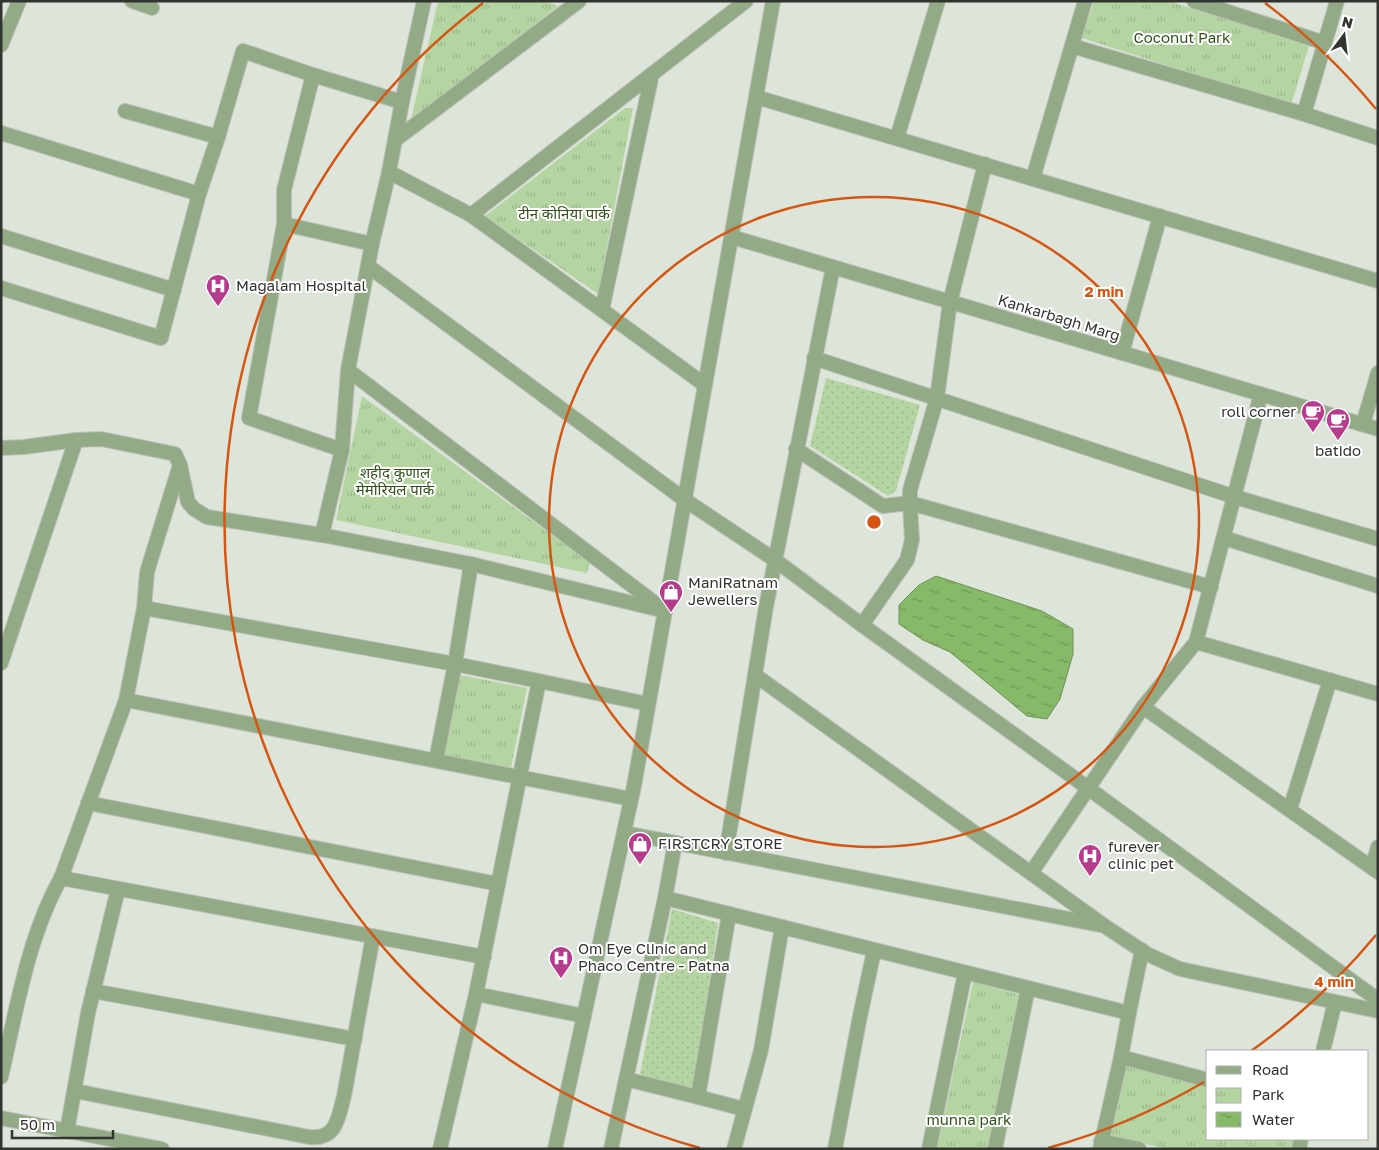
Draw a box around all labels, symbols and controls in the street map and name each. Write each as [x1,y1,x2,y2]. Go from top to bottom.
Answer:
north arrow [1319,10,1369,60]
text: N [1340,12,1355,32]
park label: Coconut Park [1134,28,1231,46]
park label: टीन कोनिया पार्क [518,204,610,222]
hospital icon: Magalam Hospital [205,273,231,307]
place label: Magalam Hospital [236,276,366,294]
text: 2 min [1084,282,1124,300]
street label: Kankarbagh Marg [996,290,1123,344]
cafe icon: roll corner [1300,399,1326,433]
place label: roll corner [1221,402,1296,420]
cafe icon: batido [1325,407,1351,441]
place label: batido [1315,441,1361,459]
park label: शहीद कुणाल मेमोरियल पार्क [356,463,435,498]
centre of rings [865,513,883,531]
place label: ManiRatnam Jewellers [688,573,778,608]
shop icon: ManiRatnam Jewellers [658,579,684,613]
shop icon: FIRSTCRY STORE [627,831,653,865]
place label: FIRSTCRY STORE [658,834,783,852]
place label: furever clinic pet [1108,837,1174,872]
hospital icon: furever clinic pet [1077,843,1103,877]
place label: Om Eye Clinic and Phaco Centre - Patna [578,939,730,974]
hospital icon: Om Eye Clinic and Phaco Centre - Patna [548,945,574,979]
text: 4 min [1314,972,1354,990]
legend [1206,1050,1369,1140]
text: Road [1252,1060,1289,1078]
text: Park [1252,1085,1285,1103]
scale bar [12,1108,114,1140]
park label: munna park [926,1110,1012,1128]
text: Water [1252,1110,1295,1128]
text: 50 m [20,1115,55,1133]

